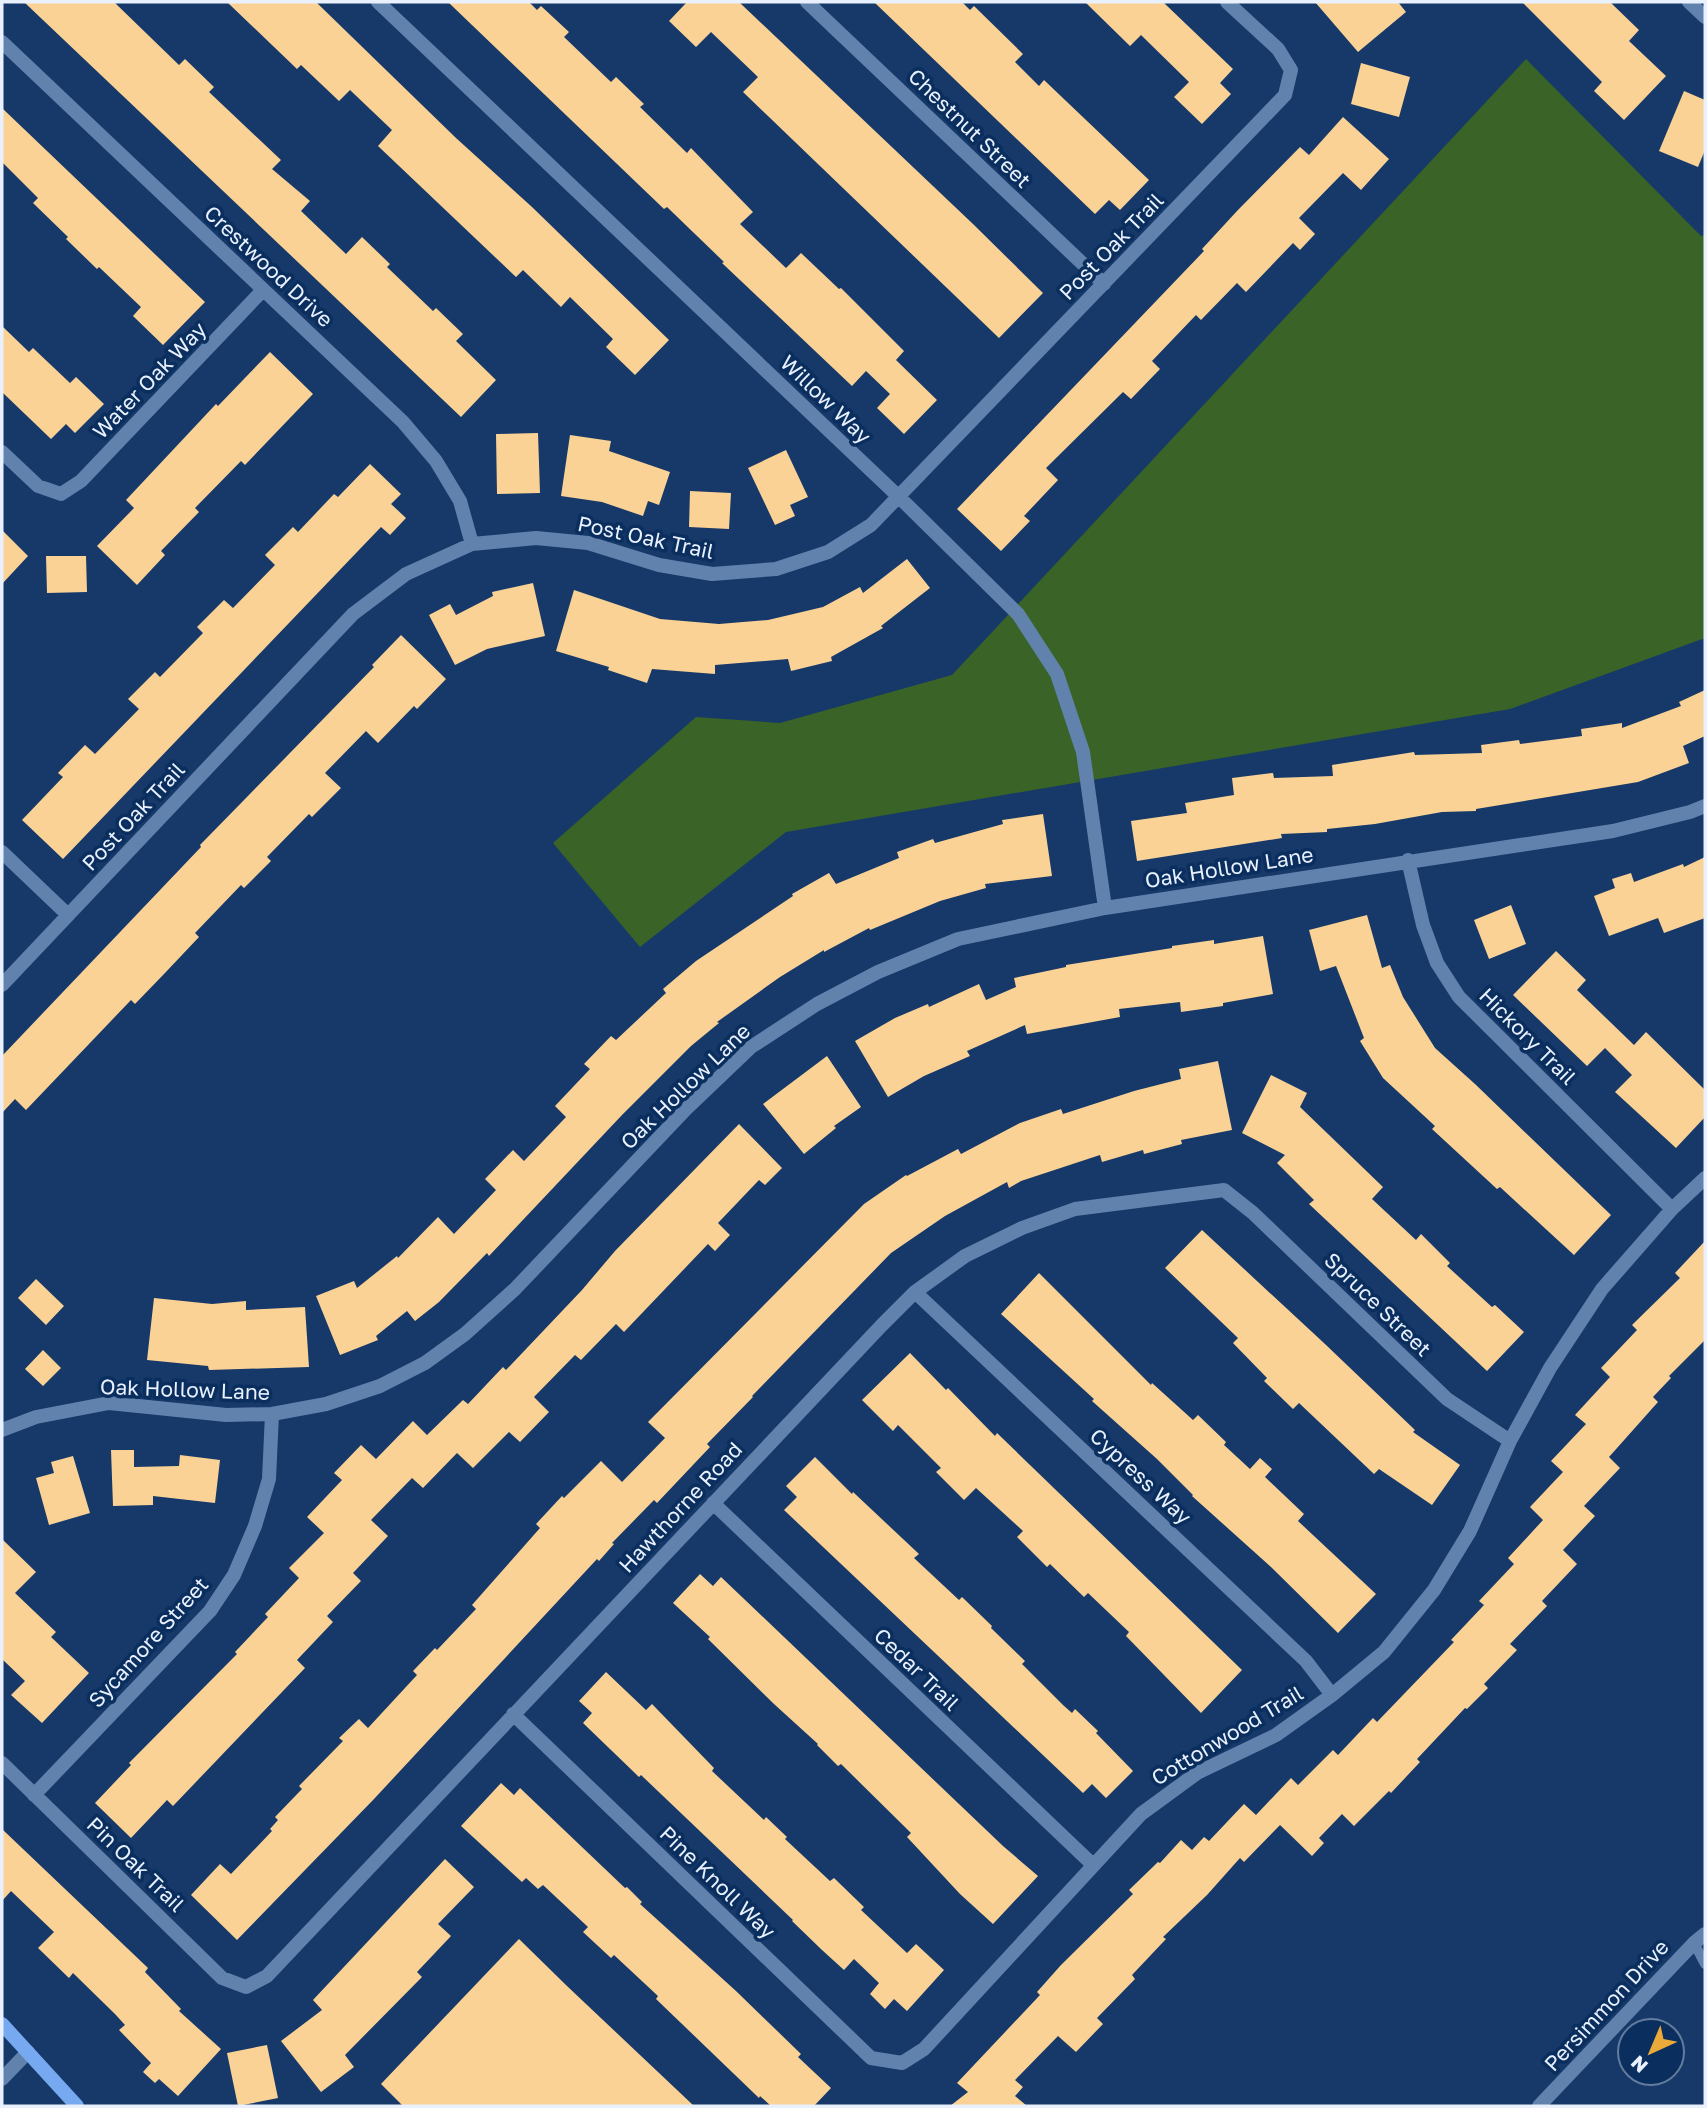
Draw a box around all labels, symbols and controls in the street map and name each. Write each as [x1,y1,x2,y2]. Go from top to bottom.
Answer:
street label: Chestnut Street [903,63,1037,193]
street label: Post Oak Trail [1053,187,1169,305]
street label: Crestwood Drive [199,200,339,332]
street label: Water Oak Way [87,316,211,444]
street label: Willow Way [775,349,877,449]
street label: Post Oak Trail [575,510,717,564]
street label: Post Oak Trail [76,756,190,876]
street label: Oak Hollow Lane [1143,841,1315,893]
street label: Hickory Trail [1474,982,1582,1090]
street label: Oak Hollow Lane [615,1018,755,1154]
street label: Spruce Street [1319,1247,1437,1361]
street label: Oak Hollow Lane [100,1373,270,1405]
street label: Cypress Way [1085,1422,1197,1530]
street label: Hawthorne Road [613,1436,747,1578]
street label: Sycamore Street [83,1571,213,1713]
street label: Cedar Trail [869,1622,965,1716]
street label: Cottonwood Trail [1146,1679,1308,1791]
street label: Pin Oak Trail [82,1811,190,1917]
street label: Pine Knoll Way [655,1820,781,1944]
street label: Persimmon Drive [1538,1934,1674,2076]
north arrow [1616,2017,1686,2087]
text: N [1626,2051,1652,2078]

